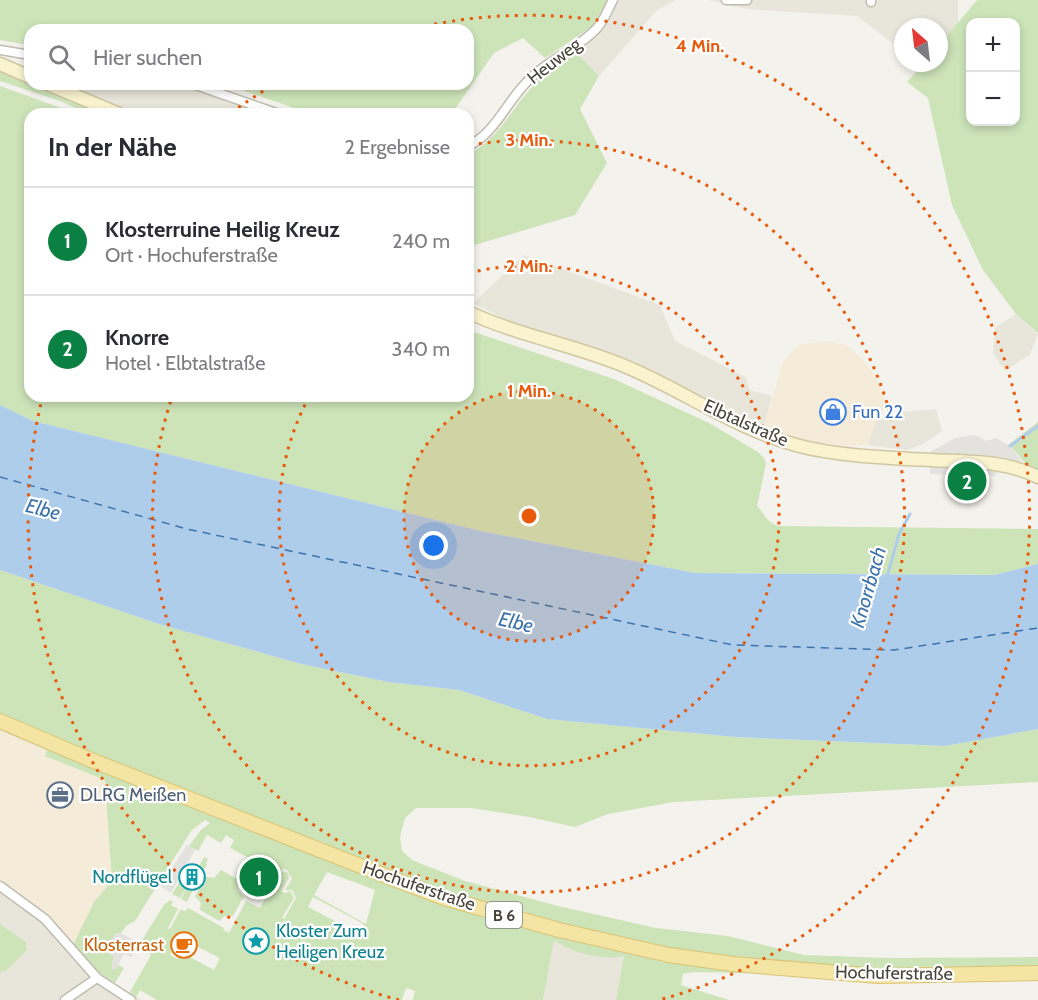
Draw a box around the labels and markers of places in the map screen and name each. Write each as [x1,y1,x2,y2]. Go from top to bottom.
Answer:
shop icon: Fun 22 [818,397,848,427]
place label: Fun 22 [852,401,903,423]
pin: 2 [948,458,986,504]
centre of rings [519,506,539,526]
office icon: DLRG Meißen [45,780,75,810]
place label: DLRG Meißen [80,784,186,806]
pin: 1 [240,854,278,900]
building icon: Nordflügel [177,862,207,892]
place label: Nordflügel [92,866,173,888]
place label: Kloster Zum Heiligen Kreuz [276,920,385,963]
place icon: Kloster Zum Heiligen Kreuz [241,926,271,956]
cafe icon: Klosterrast [169,930,199,960]
place label: Klosterrast [84,934,164,956]

